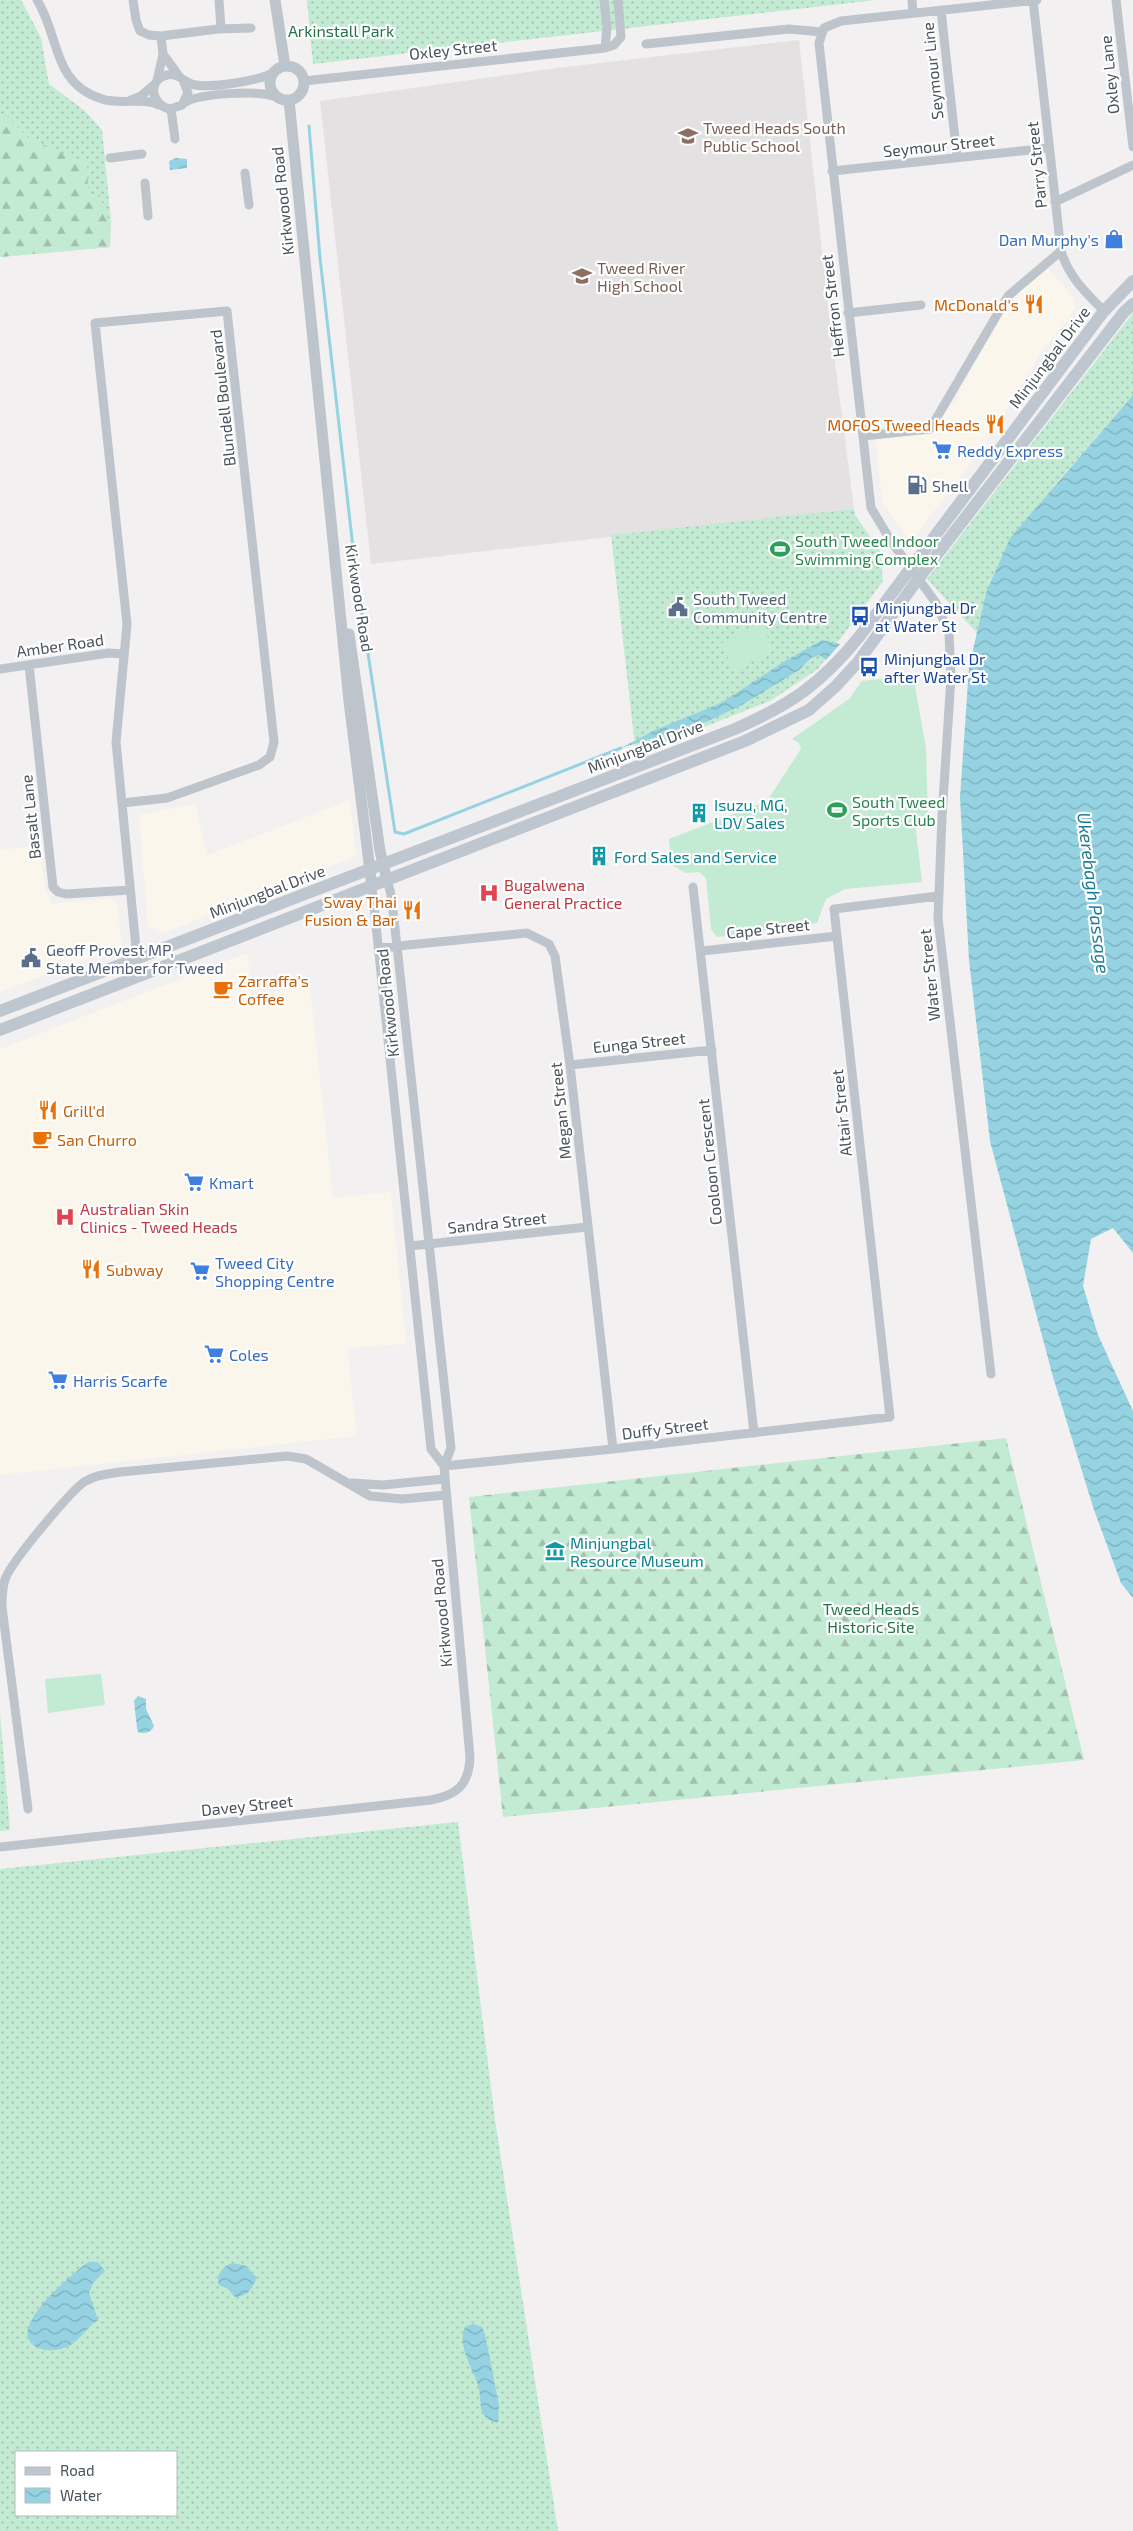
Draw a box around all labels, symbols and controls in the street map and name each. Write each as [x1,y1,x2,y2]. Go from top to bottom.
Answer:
park label: Arkinstall Park [288,21,394,40]
street label: Seymour Line [917,21,947,121]
street label: Oxley Street [408,35,498,63]
street label: Oxley Lane [1095,35,1123,115]
place label: Tweed Heads South Public School [703,118,846,155]
street label: Parry Street [1022,121,1050,209]
school or university icon: Tweed Heads South Public School [677,125,699,147]
street label: Seymour Street [882,130,996,160]
street label: Kirkwood Road [267,146,297,256]
shop icon: Dan Murphy's [1103,228,1125,250]
place label: Dan Murphy's [999,230,1099,249]
street label: Heffron Street [816,254,848,358]
place label: Tweed River High School [597,258,686,295]
school or university icon: Tweed River High School [571,265,593,287]
restaurant icon: McDonald's [1023,293,1045,315]
place label: McDonald's [934,295,1019,314]
street label: Minjungbal Drive [1005,302,1094,412]
street label: Blundell Boulevard [205,329,239,467]
restaurant icon: MOFOS Tweed Heads [984,413,1006,435]
place label: MOFOS Tweed Heads [827,415,980,434]
supermarket icon: Reddy Express [931,439,953,461]
place label: Reddy Express [957,441,1063,460]
fuel station icon: Shell [906,474,928,496]
place label: Shell [932,476,969,495]
place label: South Tweed Indoor Swimming Complex [795,531,940,568]
sports icon: South Tweed Indoor Swimming Complex [769,538,791,560]
street label: Kirkwood Road [342,543,378,653]
place label: South Tweed Community Centre [693,589,827,626]
public building icon: South Tweed Community Centre [667,596,689,618]
place label: Minjungbal Dr at Water St [875,598,977,635]
bus stop icon: Minjungbal Dr at Water St [849,605,871,627]
street label: Amber Road [15,629,105,661]
place label: Minjungbal Dr after Water St [884,649,986,686]
bus stop icon: Minjungbal Dr after Water St [858,656,880,678]
street label: Minjungbal Drive [584,715,706,778]
street label: Basalt Lane [16,774,44,860]
place label: South Tweed Sports Club [852,792,945,829]
place label: Isuzu, MG, LDV Sales [714,795,788,832]
sports icon: South Tweed Sports Club [826,799,848,821]
building icon: Isuzu, MG, LDV Sales [688,802,710,824]
water label: Ukerebagh Passage [1073,811,1115,975]
building icon: Ford Sales and Service [588,845,610,867]
place label: Ford Sales and Service [614,847,777,866]
street label: Minjungbal Drive [206,860,328,923]
place label: Bugalwena General Practice [504,875,622,912]
hospital icon: Bugalwena General Practice [478,882,500,904]
place label: Sway Thai Fusion & Bar [304,892,398,929]
restaurant icon: Sway Thai Fusion & Bar [401,899,423,921]
street label: Cape Street [725,914,811,942]
street label: Water Street [915,928,943,1022]
place label: Geoff Provest MP, State Member for Tweed [46,940,224,977]
public building icon: Geoff Provest MP, State Member for Tweed [20,947,42,969]
street label: Kirkwood Road [372,948,402,1058]
place label: Zarraffa's Coffee [238,971,309,1008]
cafe icon: Zarraffa's Coffee [212,978,234,1000]
street label: Eunga Street [592,1028,686,1056]
street label: Megan Street [545,1061,575,1161]
street label: Altair Street [827,1068,855,1158]
street label: Cooloon Crescent [693,1098,725,1226]
restaurant icon: Grill'd [37,1099,59,1121]
place label: Grill'd [63,1101,105,1120]
cafe icon: San Churro [31,1128,53,1150]
place label: San Churro [57,1130,137,1149]
supermarket icon: Kmart [183,1171,205,1193]
place label: Kmart [209,1173,254,1192]
place label: Australian Skin Clinics - Tweed Heads [80,1199,238,1236]
hospital icon: Australian Skin Clinics - Tweed Heads [54,1206,76,1228]
street label: Sandra Street [447,1207,547,1237]
place label: Tweed City Shopping Centre [215,1253,335,1290]
restaurant icon: Subway [80,1258,102,1280]
place label: Subway [106,1260,164,1279]
supermarket icon: Tweed City Shopping Centre [189,1260,211,1282]
supermarket icon: Coles [203,1343,225,1365]
place label: Coles [229,1345,269,1364]
supermarket icon: Harris Scarfe [47,1369,69,1391]
place label: Harris Scarfe [73,1371,168,1390]
street label: Duffy Street [621,1413,709,1443]
place label: Minjungbal Resource Museum [570,1533,704,1570]
museum icon: Minjungbal Resource Museum [544,1540,566,1562]
street label: Kirkwood Road [427,1558,455,1668]
park label: Tweed Heads Historic Site [823,1599,919,1636]
street label: Davey Street [200,1791,294,1819]
legend [15,2451,178,2516]
text: Road [60,2461,95,2479]
text: Water [60,2486,102,2504]

